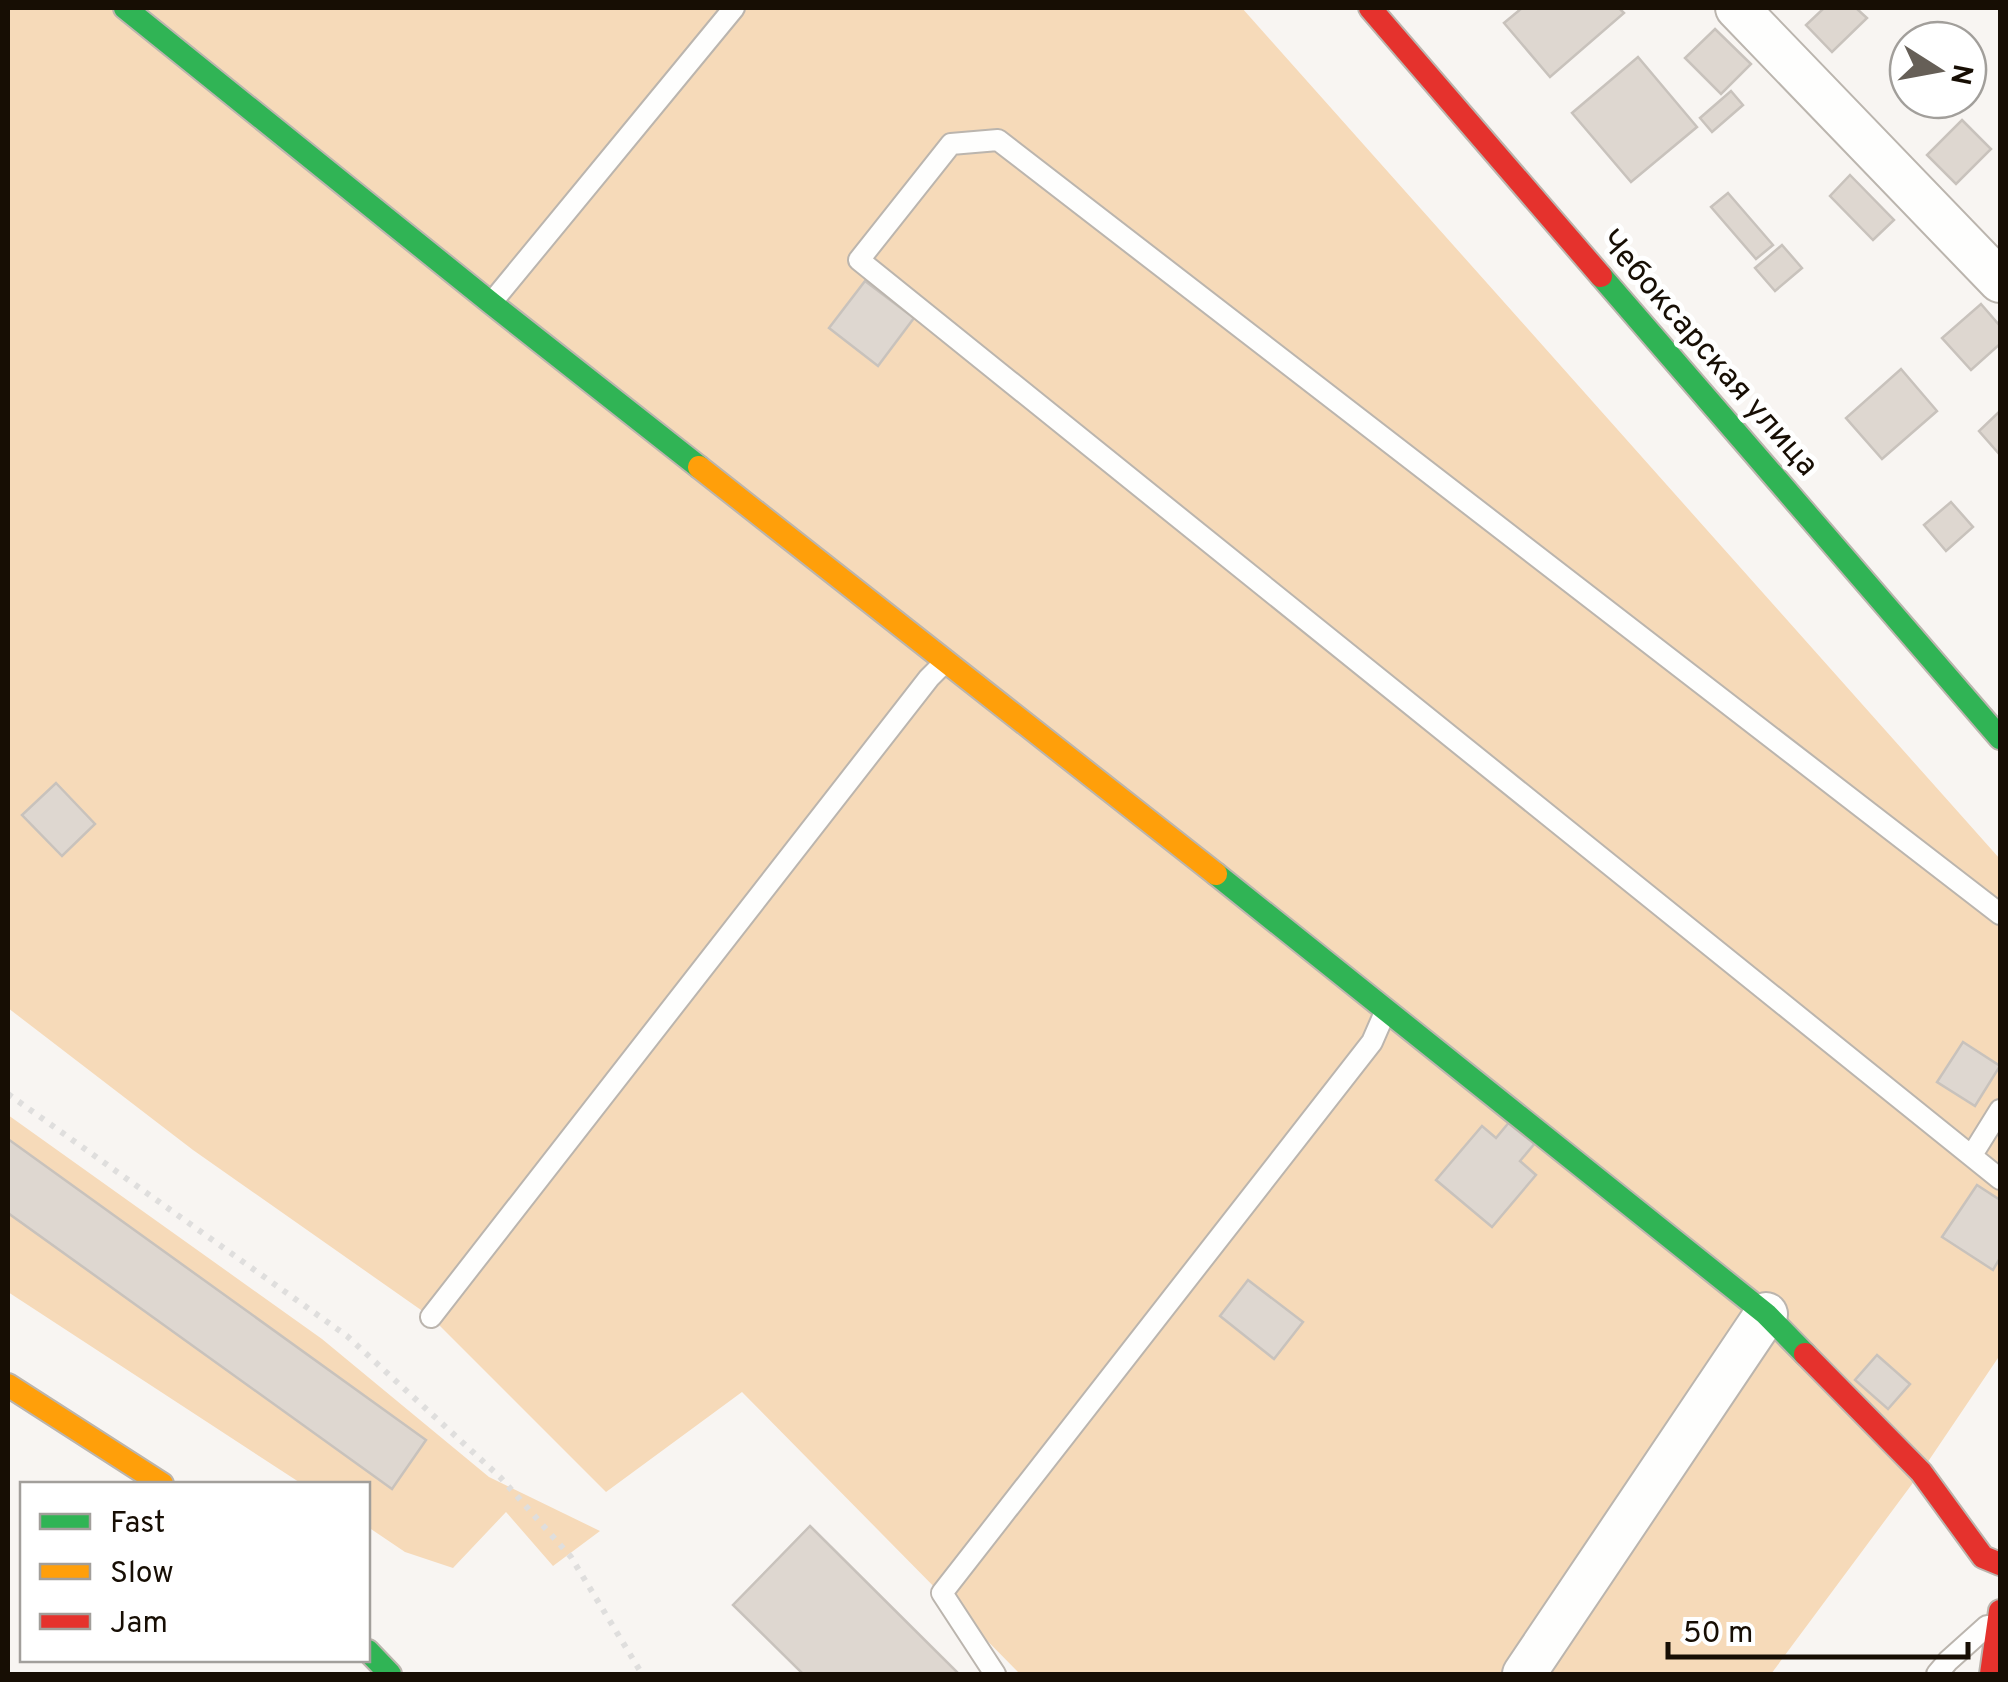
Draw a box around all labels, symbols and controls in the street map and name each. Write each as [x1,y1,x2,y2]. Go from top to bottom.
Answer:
north arrow [1888,20,1988,120]
text: N [1940,61,1979,88]
street label: Чебоксарская улица [1590,222,1826,486]
legend [20,1482,370,1662]
text: Fast [110,1506,165,1543]
text: Slow [110,1556,174,1593]
scale bar [1668,1597,1968,1659]
text: Jam [110,1606,168,1643]
text: 50 m [1683,1616,1753,1653]

